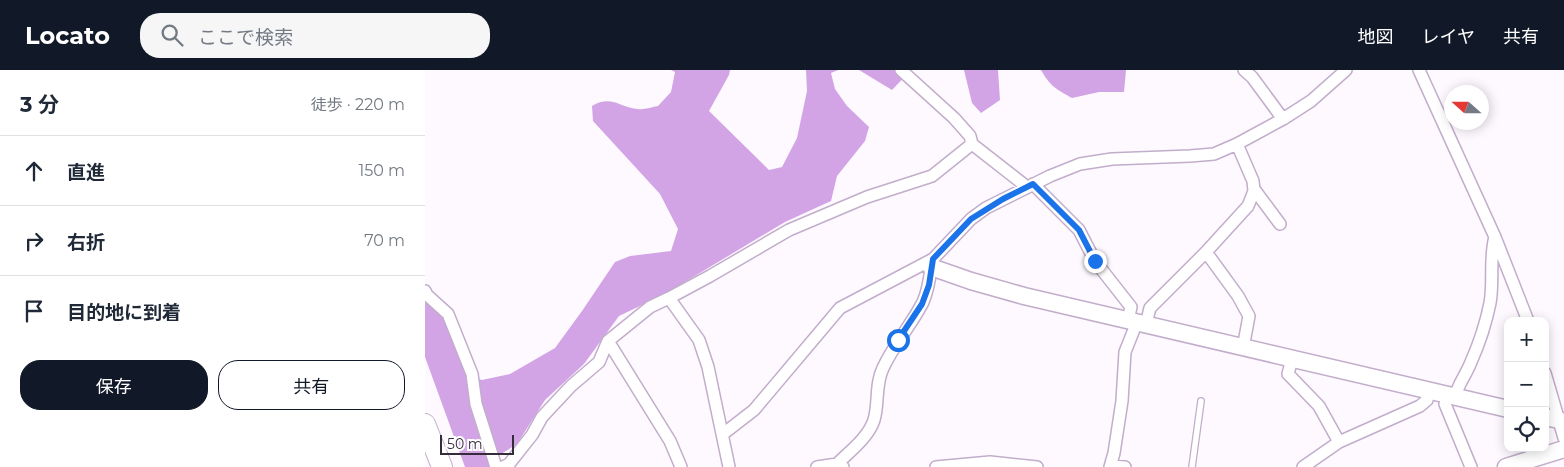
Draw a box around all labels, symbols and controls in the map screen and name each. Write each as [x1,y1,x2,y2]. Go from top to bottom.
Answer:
search box [140,13,490,58]
text: Locato [25,21,110,50]
icon: search [158,21,186,49]
text: ここで検索 [198,26,293,49]
text: 地図 [1358,26,1394,48]
text: レイヤ [1422,26,1475,48]
text: 共有 [1503,26,1539,48]
north arrow [1444,85,1489,130]
text: 3 分 [20,92,59,117]
text: 徒歩 · 220 m [311,95,405,114]
icon: ahead [20,157,48,185]
text: 直進 [67,161,105,184]
text: 150 m [358,161,405,180]
icon: right [20,227,48,255]
text: 右折 [67,231,105,254]
text: 70 m [364,231,405,250]
route end [1084,250,1107,273]
icon: arrive [20,297,48,325]
text: 目的地に到着 [67,301,181,324]
map controls [1504,317,1549,452]
button: + [1504,317,1549,362]
route start [887,329,910,352]
button: 保存 [20,360,208,410]
button: 共有 [218,360,405,410]
button: − [1504,362,1549,407]
button: locate [1504,407,1549,452]
scale bar [440,432,514,455]
text: 50 m [447,435,483,453]

